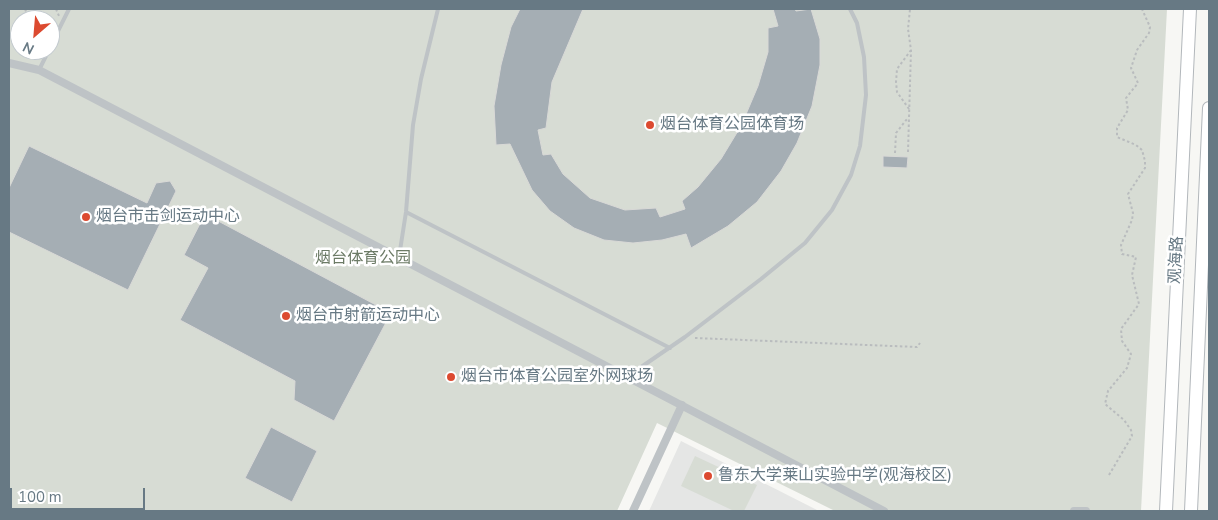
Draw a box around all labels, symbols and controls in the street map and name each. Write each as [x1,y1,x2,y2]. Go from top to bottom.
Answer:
north arrow [10,10,60,60]
text: N [19,37,37,59]
place label: 烟台体育公园体育场 [660,115,804,135]
marker: 烟台体育公园体育场 [644,119,656,131]
place label: 烟台市击剑运动中心 [96,207,240,227]
marker: 烟台市击剑运动中心 [80,211,92,223]
street label: 观海路 [1166,236,1188,284]
park label: 烟台体育公园 [315,249,411,269]
place label: 烟台市射箭运动中心 [296,306,440,326]
marker: 烟台市射箭运动中心 [280,310,292,322]
place label: 烟台市体育公园室外网球场 [461,367,653,387]
marker: 烟台市体育公园室外网球场 [445,371,457,383]
place label: 鲁东大学莱山实验中学(观海校区) [718,466,952,486]
marker: 鲁东大学莱山实验中学(观海校区) [702,470,714,482]
scale bar [12,478,148,510]
text: 100 m [18,487,62,507]

